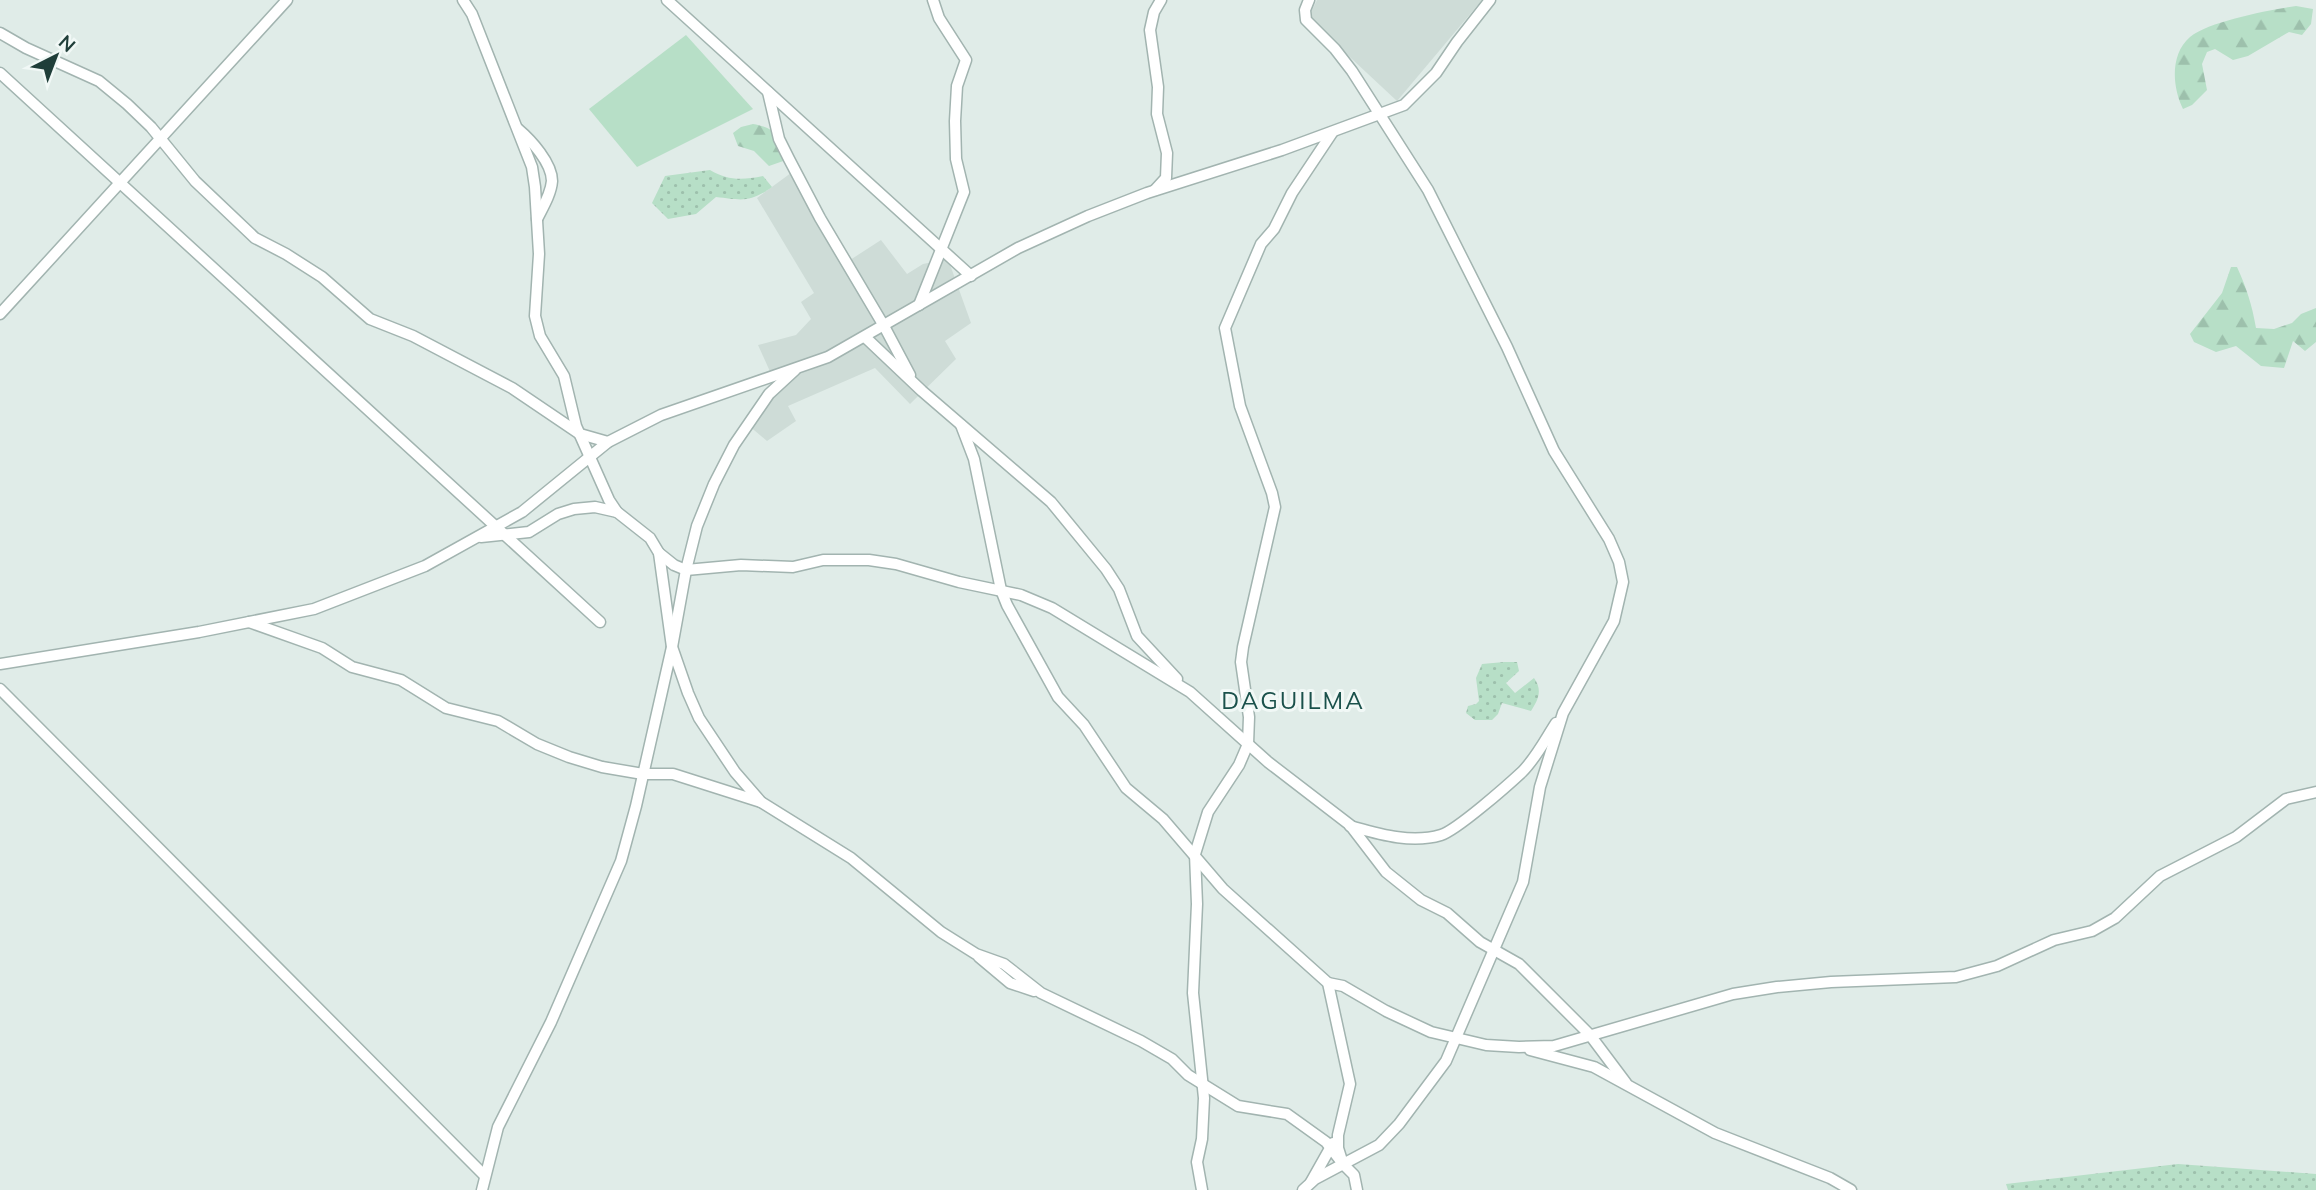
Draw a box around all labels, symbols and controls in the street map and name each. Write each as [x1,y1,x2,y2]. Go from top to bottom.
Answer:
north arrow [21,21,91,91]
text: N [54,30,81,57]
district label: DAGUILMA [1221,685,1365,715]

